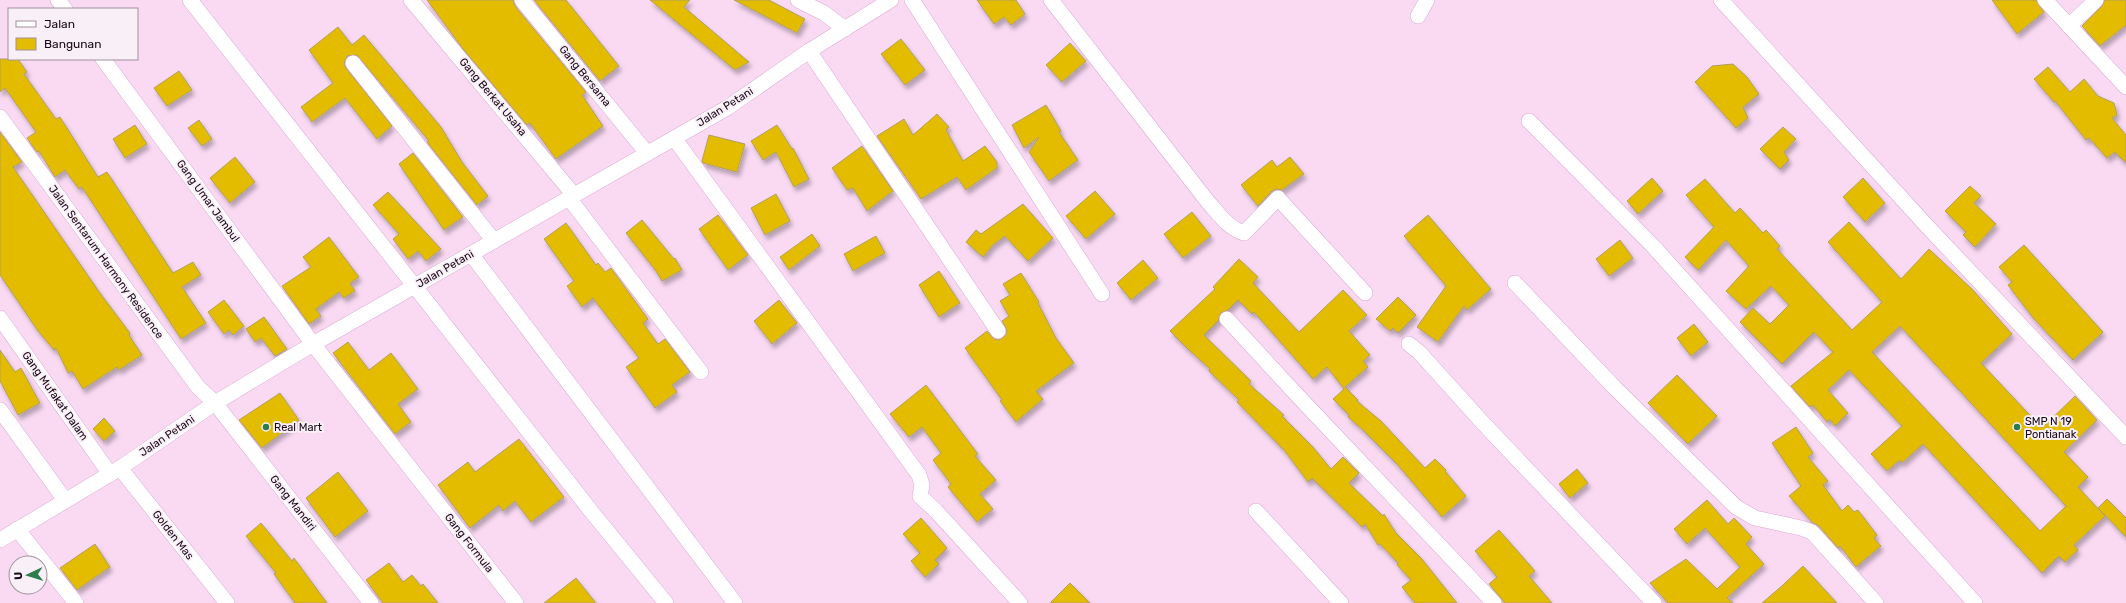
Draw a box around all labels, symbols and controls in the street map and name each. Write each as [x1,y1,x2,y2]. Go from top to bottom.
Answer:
legend [8,8,138,60]
text: Jalan [44,17,75,31]
text: Bangunan [44,37,101,51]
street label: Gang Bersama [556,43,614,109]
street label: Gang Berkat Usaha [457,55,529,139]
street label: Jalan Petani [694,85,756,129]
street label: Gang Umar Jambul [174,157,242,245]
street label: Jalan Sentarum Harmony Residence [46,183,166,341]
street label: Jalan Petani [414,247,476,291]
street label: Gang Mufakat Dalam [19,349,91,443]
street label: Jalan Petani [137,413,197,459]
place label: SMP N 19 Pontianak [2025,415,2077,441]
place label: Real Mart [274,421,323,434]
marker: Real Mart [261,422,271,432]
marker: SMP N 19 Pontianak [2012,422,2022,432]
street label: Gang Mandiri [267,473,319,533]
street label: Golden Mas [150,508,197,563]
street label: Gang Formula [442,511,496,575]
north arrow [8,555,48,595]
text: U [12,571,25,580]

